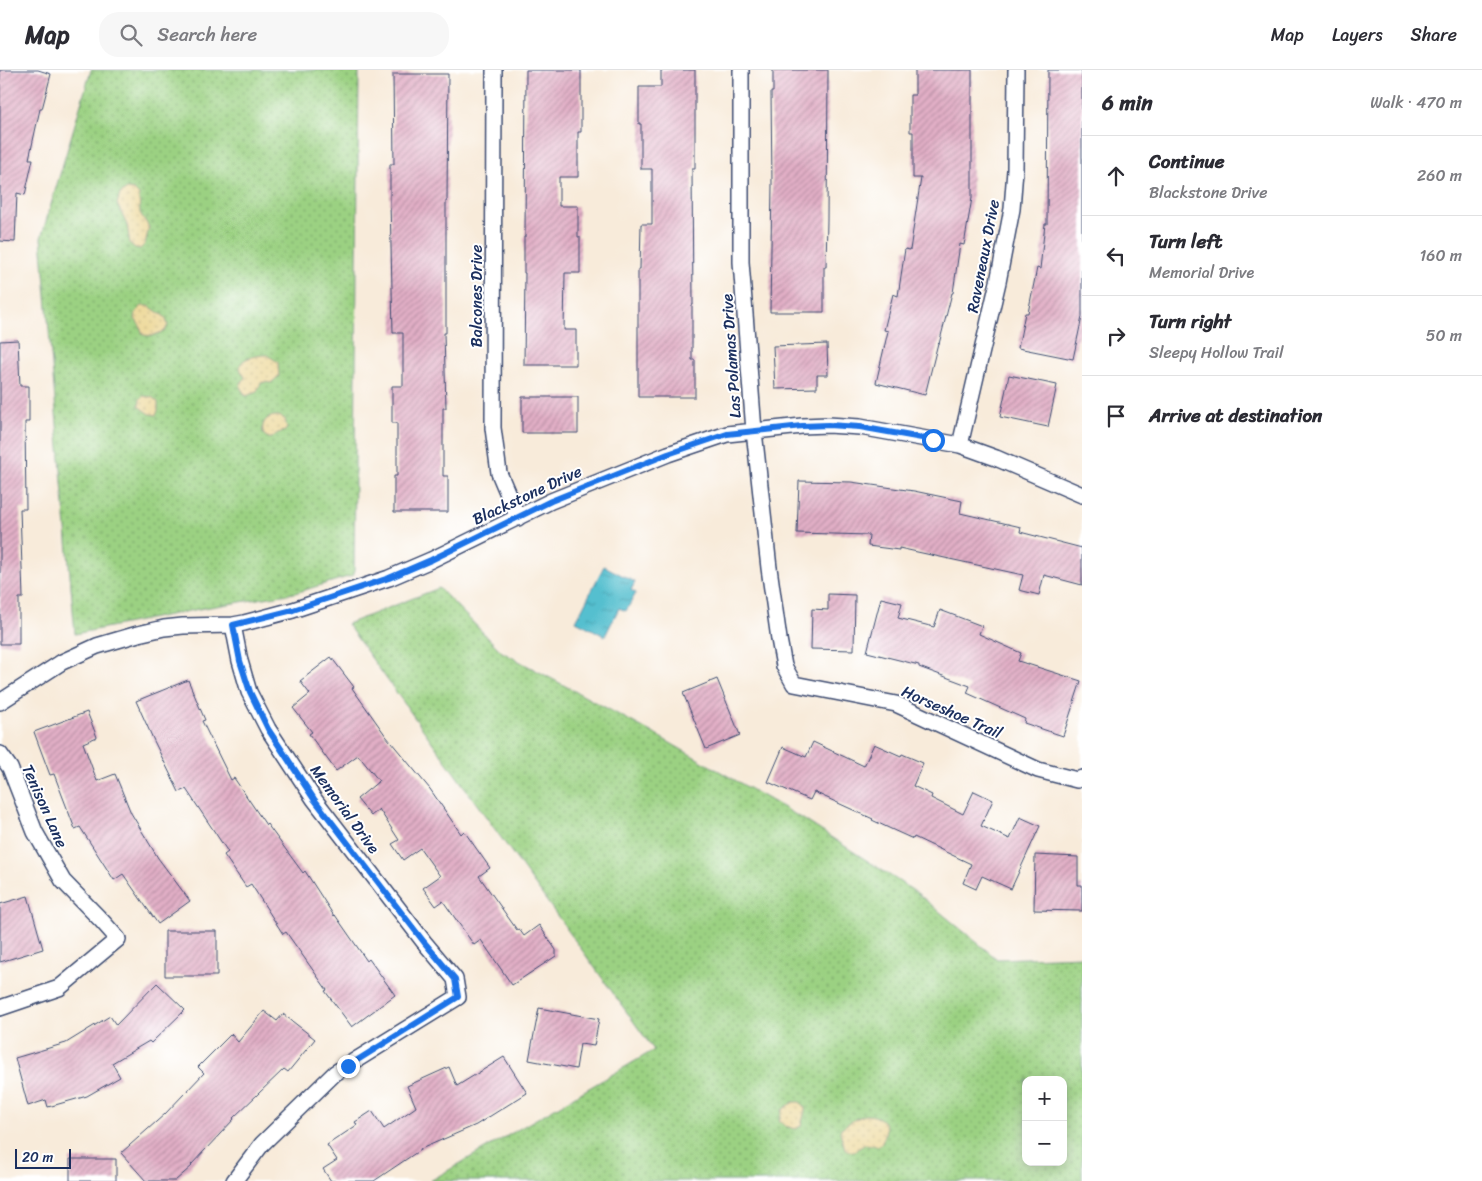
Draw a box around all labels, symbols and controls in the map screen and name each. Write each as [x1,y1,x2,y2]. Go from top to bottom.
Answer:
search box [99,12,449,57]
text: Map [25,14,69,56]
text: Search here [157,18,257,51]
text: Map [1271,19,1304,51]
text: Layers [1332,19,1383,51]
text: Share [1411,19,1457,51]
icon: search [117,21,145,49]
text: 6 min [1102,84,1153,122]
text: Walk · 470 m [1370,88,1462,117]
text: Continue [1149,145,1225,178]
text: 260 m [1417,161,1462,190]
icon: ahead [1102,162,1130,190]
text: Blackstone Drive [1149,178,1267,207]
street label: Raveneaux Drive [958,197,1008,315]
text: Turn left [1149,225,1222,258]
text: 160 m [1419,241,1462,270]
icon: left [1102,242,1130,270]
street label: Balcones Drive [462,245,491,347]
text: Memorial Drive [1149,258,1254,287]
street label: Las Polamas Drive [712,293,750,419]
text: Turn right [1149,305,1231,338]
text: 50 m [1426,321,1462,350]
icon: right [1102,322,1130,350]
text: Sleepy Hollow Trail [1149,338,1284,367]
text: Arrive at destination [1149,399,1322,432]
icon: arrive [1102,402,1130,430]
route start [922,429,945,452]
street label: Blackstone Drive [467,457,587,533]
street label: Horseshoe Trail [897,677,1008,747]
street label: Memorial Drive [302,758,388,860]
street label: Tenison Lane [14,759,76,853]
route end [337,1055,360,1078]
map controls [1022,1076,1067,1166]
button: + [1022,1076,1067,1121]
button: − [1022,1121,1067,1166]
text: 20 m [22,1145,53,1170]
scale bar [15,1146,71,1169]

